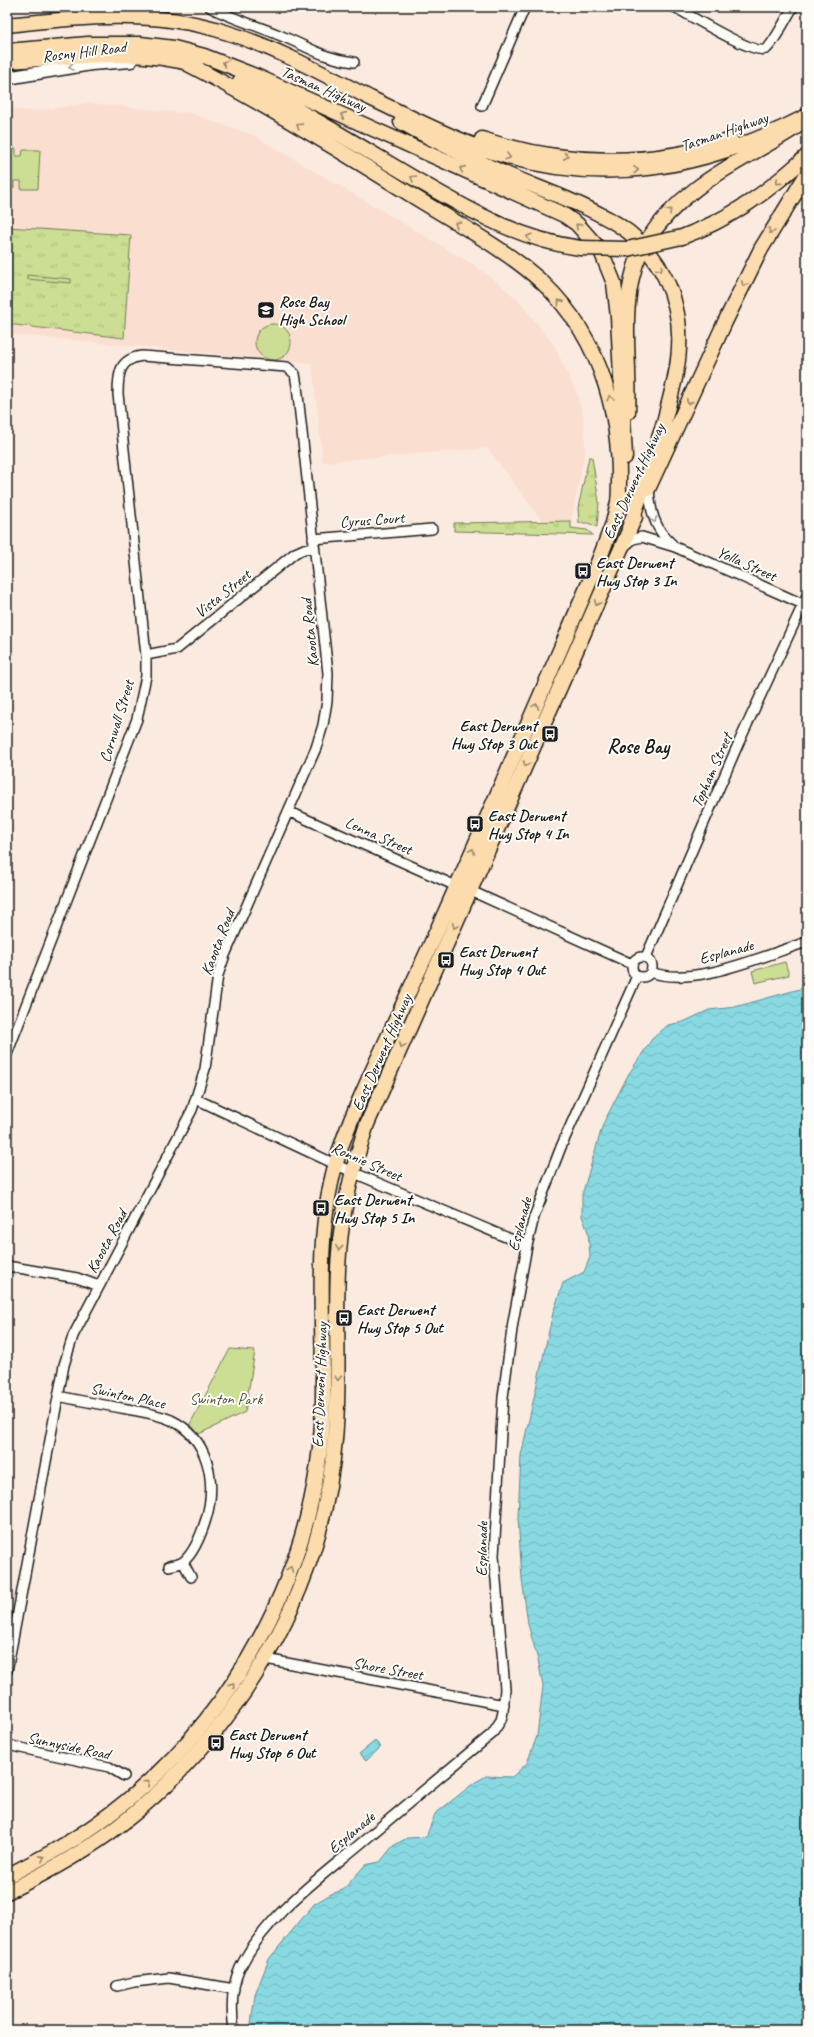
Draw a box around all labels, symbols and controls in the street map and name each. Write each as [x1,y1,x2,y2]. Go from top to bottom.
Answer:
street label: Rosny Hill Road [41,37,130,67]
one-way arrow [221,59,228,67]
street label: Tasman Highway [278,61,371,117]
one-way arrow [68,62,75,71]
street label: Tasman Highway [678,107,772,156]
one-way arrow [340,112,348,120]
one-way arrow [296,123,303,130]
one-way arrow [504,152,511,161]
one-way arrow [563,152,569,161]
one-way arrow [633,165,639,174]
one-way arrow [459,166,466,174]
one-way arrow [410,175,417,182]
one-way arrow [775,177,783,184]
one-way arrow [664,208,672,216]
one-way arrow [454,221,461,229]
one-way arrow [575,223,583,230]
one-way arrow [769,227,776,234]
one-way arrow [525,233,532,242]
one-way arrow [656,265,663,272]
one-way arrow [741,279,749,287]
place label: Rose Bay High School [279,292,348,330]
one-way arrow [557,299,564,306]
school or university icon: Rose Bay High School [256,300,276,320]
one-way arrow [606,395,614,401]
one-way arrow [686,397,694,405]
street label: East Derwent Highway [598,419,670,542]
street label: Cyrus Court [339,508,407,532]
one-way arrow [650,517,658,524]
street label: Yolla Street [714,542,781,587]
place label: East Derwent Hwy Stop 3 In [596,553,677,591]
bus stop icon: East Derwent Hwy Stop 3 In [573,561,593,581]
street label: Vista Street [191,564,256,622]
street label: Kaoota Road [296,595,324,668]
one-way arrow [594,598,602,606]
street label: Cornwall Street [95,676,139,765]
one-way arrow [531,703,539,710]
place label: East Derwent Hwy Stop 3 Out [451,716,540,754]
bus stop icon: East Derwent Hwy Stop 3 Out [540,724,560,744]
street label: Topham Street [687,728,738,811]
district label: Rose Bay [607,734,671,760]
one-way arrow [523,760,531,768]
place label: East Derwent Hwy Stop 4 In [488,806,569,844]
street label: Lenna Street [342,812,417,860]
bus stop icon: East Derwent Hwy Stop 4 In [465,814,485,834]
one-way arrow [467,847,475,855]
street label: Kaoota Road [196,904,241,978]
one-way arrow [452,922,460,930]
street label: Esplanade [697,935,757,969]
place label: East Derwent Hwy Stop 4 Out [459,942,547,980]
bus stop icon: East Derwent Hwy Stop 4 Out [436,950,456,970]
street label: East Derwent Highway [347,990,417,1114]
one-way arrow [399,1042,407,1049]
street label: Ronnie Street [328,1138,407,1187]
place label: East Derwent Hwy Stop 5 In [334,1190,415,1228]
street label: Esplanade [503,1193,537,1253]
bus stop icon: East Derwent Hwy Stop 5 In [311,1198,331,1218]
street label: Kaoota Road [82,1204,133,1277]
one-way arrow [335,1245,344,1251]
place label: East Derwent Hwy Stop 5 Out [357,1300,445,1338]
bus stop icon: East Derwent Hwy Stop 5 Out [334,1308,354,1328]
street label: East Derwent Highway [308,1321,332,1448]
one-way arrow [334,1375,342,1381]
street label: Swinton Place [89,1378,169,1414]
park label: Swinton Park [190,1389,264,1409]
street label: Esplanade [472,1520,493,1577]
one-way arrow [286,1566,294,1573]
street label: Shore Street [351,1653,426,1685]
one-way arrow [227,1682,235,1689]
place label: East Derwent Hwy Stop 6 Out [229,1725,317,1763]
street label: Sunnyside Road [26,1727,115,1765]
bus stop icon: East Derwent Hwy Stop 6 Out [206,1733,226,1753]
one-way arrow [143,1781,150,1788]
street label: Esplanade [324,1806,380,1858]
one-way arrow [37,1855,45,1863]

